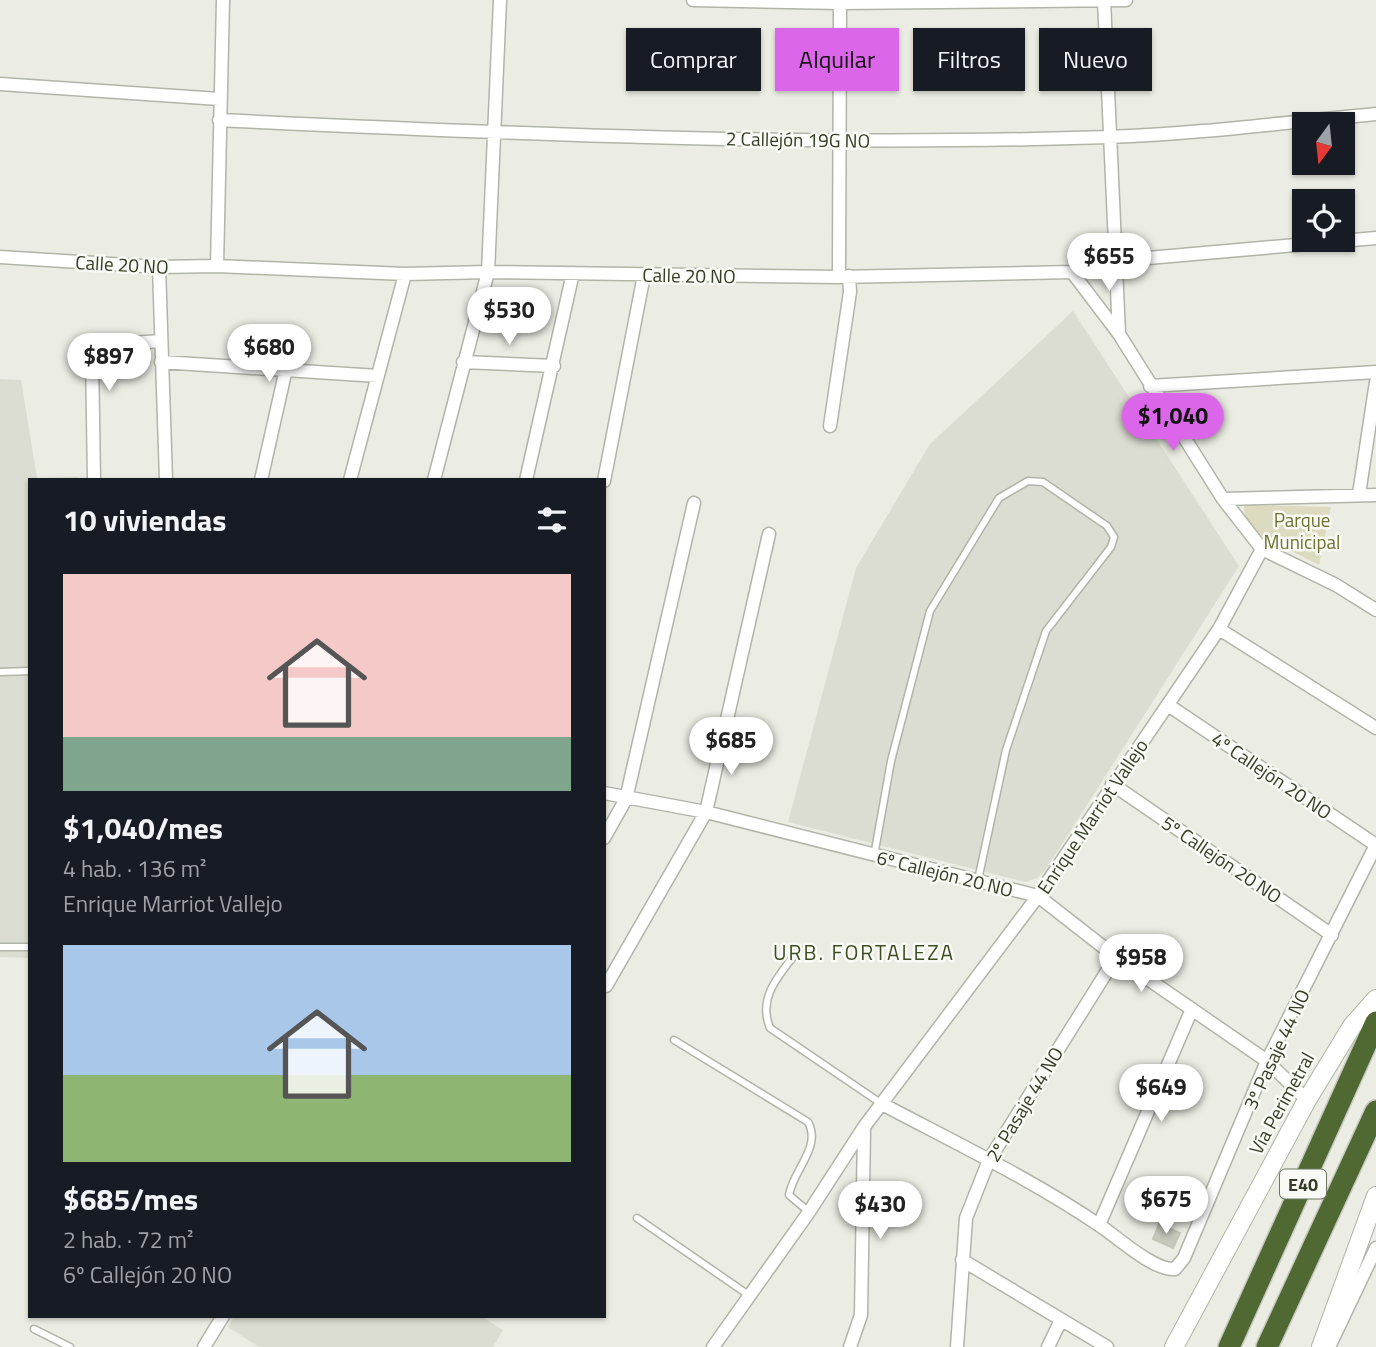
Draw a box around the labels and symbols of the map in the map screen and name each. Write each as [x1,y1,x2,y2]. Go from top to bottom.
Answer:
north arrow [1292,112,1354,175]
street label: 2 Callejón 19G NO [726,123,870,155]
pin: $655 [1068,233,1150,293]
street label: Calle 20 NO [75,247,169,281]
street label: Calle 20 NO [642,260,736,290]
pin: $530 [468,288,550,347]
pin: $680 [228,324,310,384]
pin: $897 [68,334,150,393]
pin: $1,040 [1116,393,1230,453]
park label: Parque Municipal [1264,505,1340,556]
pin: $685 [690,718,772,777]
street label: 4º Callejón 20 NO [1206,724,1338,826]
street label: Enrique Marriot Vallejo [1029,733,1155,899]
street label: 5º Callejón 20 NO [1156,808,1288,910]
street label: 6º Callejón 20 NO [874,842,1016,904]
pin: $958 [1100,934,1182,994]
district label: URB. FORTALEZA [773,936,955,968]
street label: 3º Pasaje 44 NO [1235,984,1317,1114]
street label: 2º Pasaje 44 NO [978,1041,1070,1167]
street label: Vía Perimetral [1241,1047,1321,1159]
pin: $649 [1120,1064,1202,1124]
road number: E40 [1280,1170,1326,1198]
pin: $675 [1125,1176,1207,1236]
pin: $430 [839,1182,921,1241]

